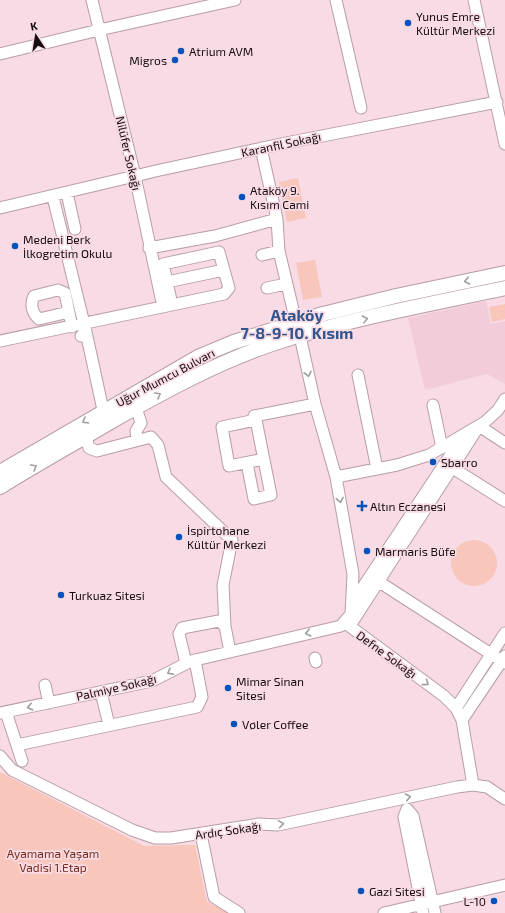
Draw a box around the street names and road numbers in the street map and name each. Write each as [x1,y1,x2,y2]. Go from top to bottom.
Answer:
street label: Nilüfer Sokağı [114,114,144,192]
street label: Karanfil Sokağı [240,129,322,159]
street label: Uğur Mumcu Bulvarı [113,345,217,409]
street label: Defne Sokağı [354,627,420,681]
street label: Palmiye Sokağı [74,671,158,703]
street label: Ardıç Sokağı [194,818,262,843]

